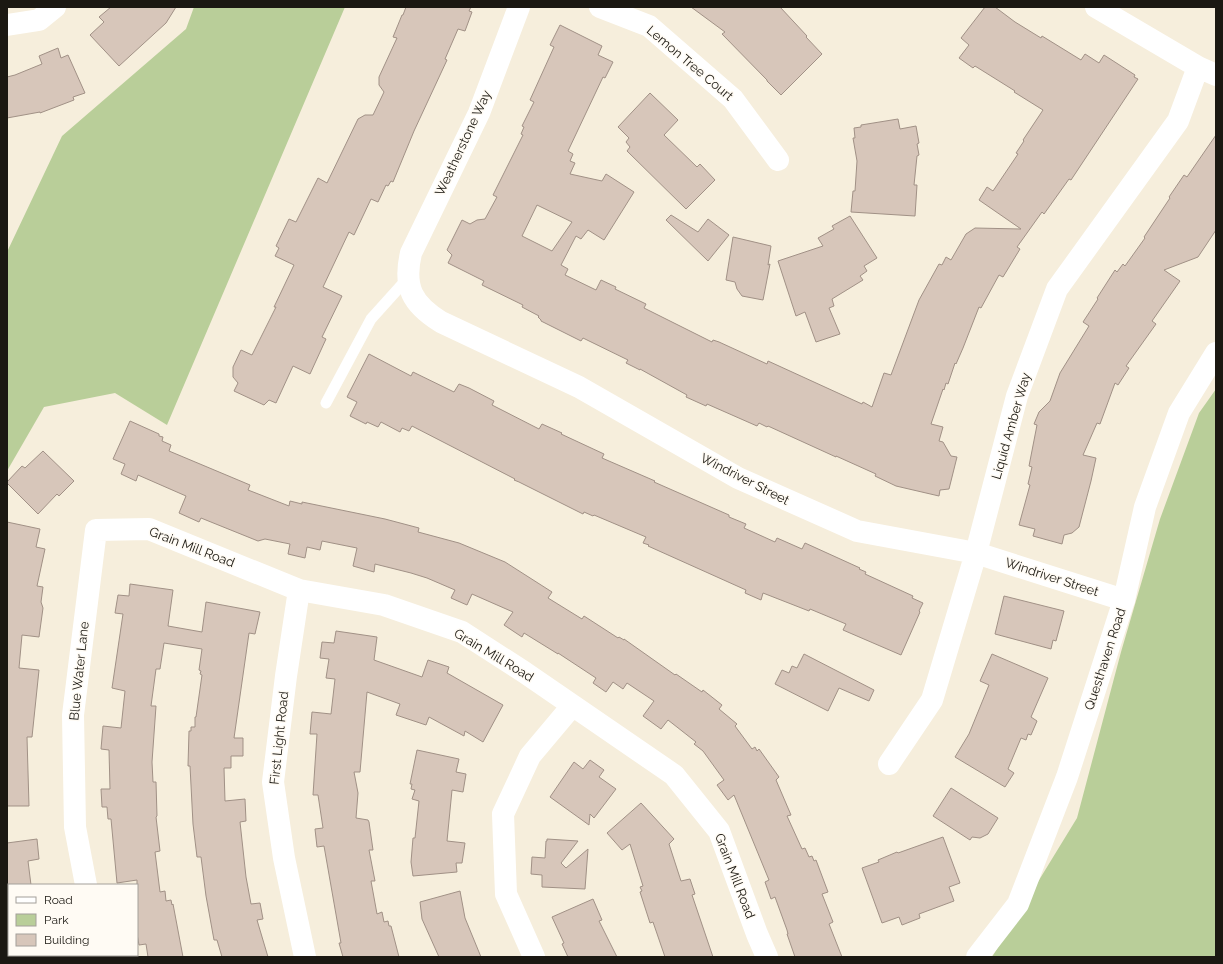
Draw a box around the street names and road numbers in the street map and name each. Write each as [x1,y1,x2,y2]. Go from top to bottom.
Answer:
street label: Lemon Tree Court [644,22,737,104]
street label: Weatherstone Way [432,88,494,198]
street label: Liquid Amber Way [989,371,1033,481]
street label: Windriver Street [698,450,792,508]
street label: Grain Mill Road [147,524,237,570]
street label: Windriver Street [1003,555,1101,599]
street label: Questhaven Road [1081,606,1129,712]
street label: Blue Water Lane [66,620,92,721]
street label: Grain Mill Road [452,625,536,685]
street label: First Light Road [267,691,291,785]
street label: Grain Mill Road [712,831,758,921]

